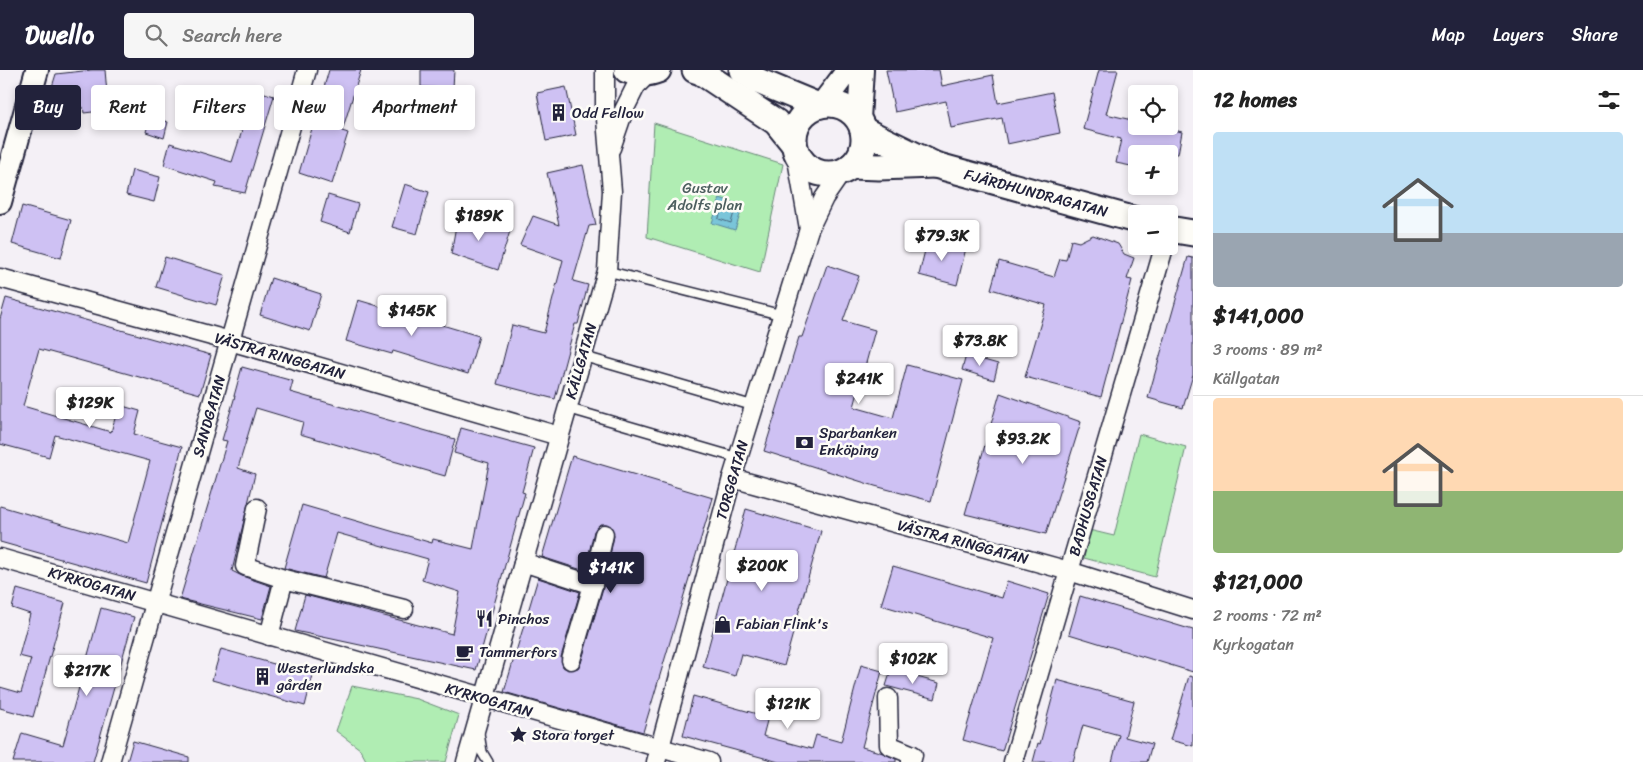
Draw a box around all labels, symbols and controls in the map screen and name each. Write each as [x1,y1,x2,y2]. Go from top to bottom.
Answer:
search box [124,13,474,58]
text: Dwello [25,14,94,56]
text: Search here [182,19,282,52]
text: Map [1432,19,1465,51]
text: Layers [1493,19,1544,51]
text: Share [1572,19,1618,51]
icon: search [142,21,170,49]
text: 12 homes [1213,81,1297,119]
chip: Buy [15,85,81,130]
chip: Rent [91,85,165,130]
chip: Filters [175,85,264,130]
chip: New [274,85,344,130]
chip: Apartment [354,85,475,130]
map controls [1128,85,1178,255]
button: locate [1128,85,1178,135]
icon: filters [1595,86,1623,114]
place label: Odd Fellow [572,100,644,126]
building icon: Odd Fellow [548,103,568,123]
button: + [1128,145,1178,195]
street label: FJÄRDHUNDRAGATAN [961,161,1111,225]
icon: home [1373,165,1463,255]
park label: Gustav Adolfs plan [667,175,742,218]
pin: $189K [444,200,514,242]
text: $189K [456,201,502,230]
button: − [1128,205,1178,255]
pin: $79.3K [901,220,983,262]
text: $79.3K [915,221,969,250]
pin: $145K [377,294,447,337]
text: $145K [388,296,436,325]
text: $141,000 [1213,297,1304,335]
street label: KÄLLGATAN [558,319,604,402]
pin: $73.8K [939,324,1021,367]
street label: VÄSTRA RINGGATAN [212,325,349,387]
text: $73.8K [954,326,1006,355]
text: 3 rooms · 89 m² [1213,335,1322,364]
pin: $241K [824,362,894,405]
text: $241K [836,364,882,393]
text: Källgatan [1213,364,1280,393]
street label: SANDGATAN [185,371,233,460]
pin: $129K [55,386,125,429]
text: $129K [67,388,113,417]
place label: Sparbanken Enköping [819,420,897,463]
pin: $93.2K [982,422,1064,465]
text: $93.2K [996,424,1050,453]
icon: home [1373,430,1463,520]
bank icon: Sparbanken Enköping [795,432,815,452]
street label: TORGGATAN [708,437,756,523]
street label: BADHUSGATAN [1061,452,1115,559]
street label: VÄSTRA RINGGATAN [895,512,1032,572]
pin: $200K [727,550,797,592]
text: $200K [737,551,787,580]
pin: $141K [576,552,646,594]
text: $141K [589,553,633,582]
street label: KYRKOGATAN [45,559,139,609]
text: $121,000 [1213,563,1303,601]
text: 2 rooms · 72 m² [1213,601,1322,630]
place label: Pinchos [498,606,549,632]
restaurant icon: Pinchos [474,609,494,629]
place label: Fabian Flink's [736,611,829,637]
shop icon: Fabian Flink's [712,614,732,634]
text: Kyrkogatan [1213,630,1294,659]
place label: Tammerfors [479,639,558,665]
cafe icon: Tammerfors [455,642,475,662]
pin: $102K [878,642,948,685]
text: $102K [890,644,936,673]
pin: $217K [52,654,122,697]
place label: Westerlundska gården [276,655,375,698]
text: $217K [64,656,110,685]
building icon: Westerlundska gården [253,667,273,687]
street label: KYRKOGATAN [442,675,536,725]
pin: $121K [753,688,823,730]
text: $121K [766,689,810,718]
place label: Stora torget [532,722,615,748]
place icon: Stora torget [508,725,528,745]

